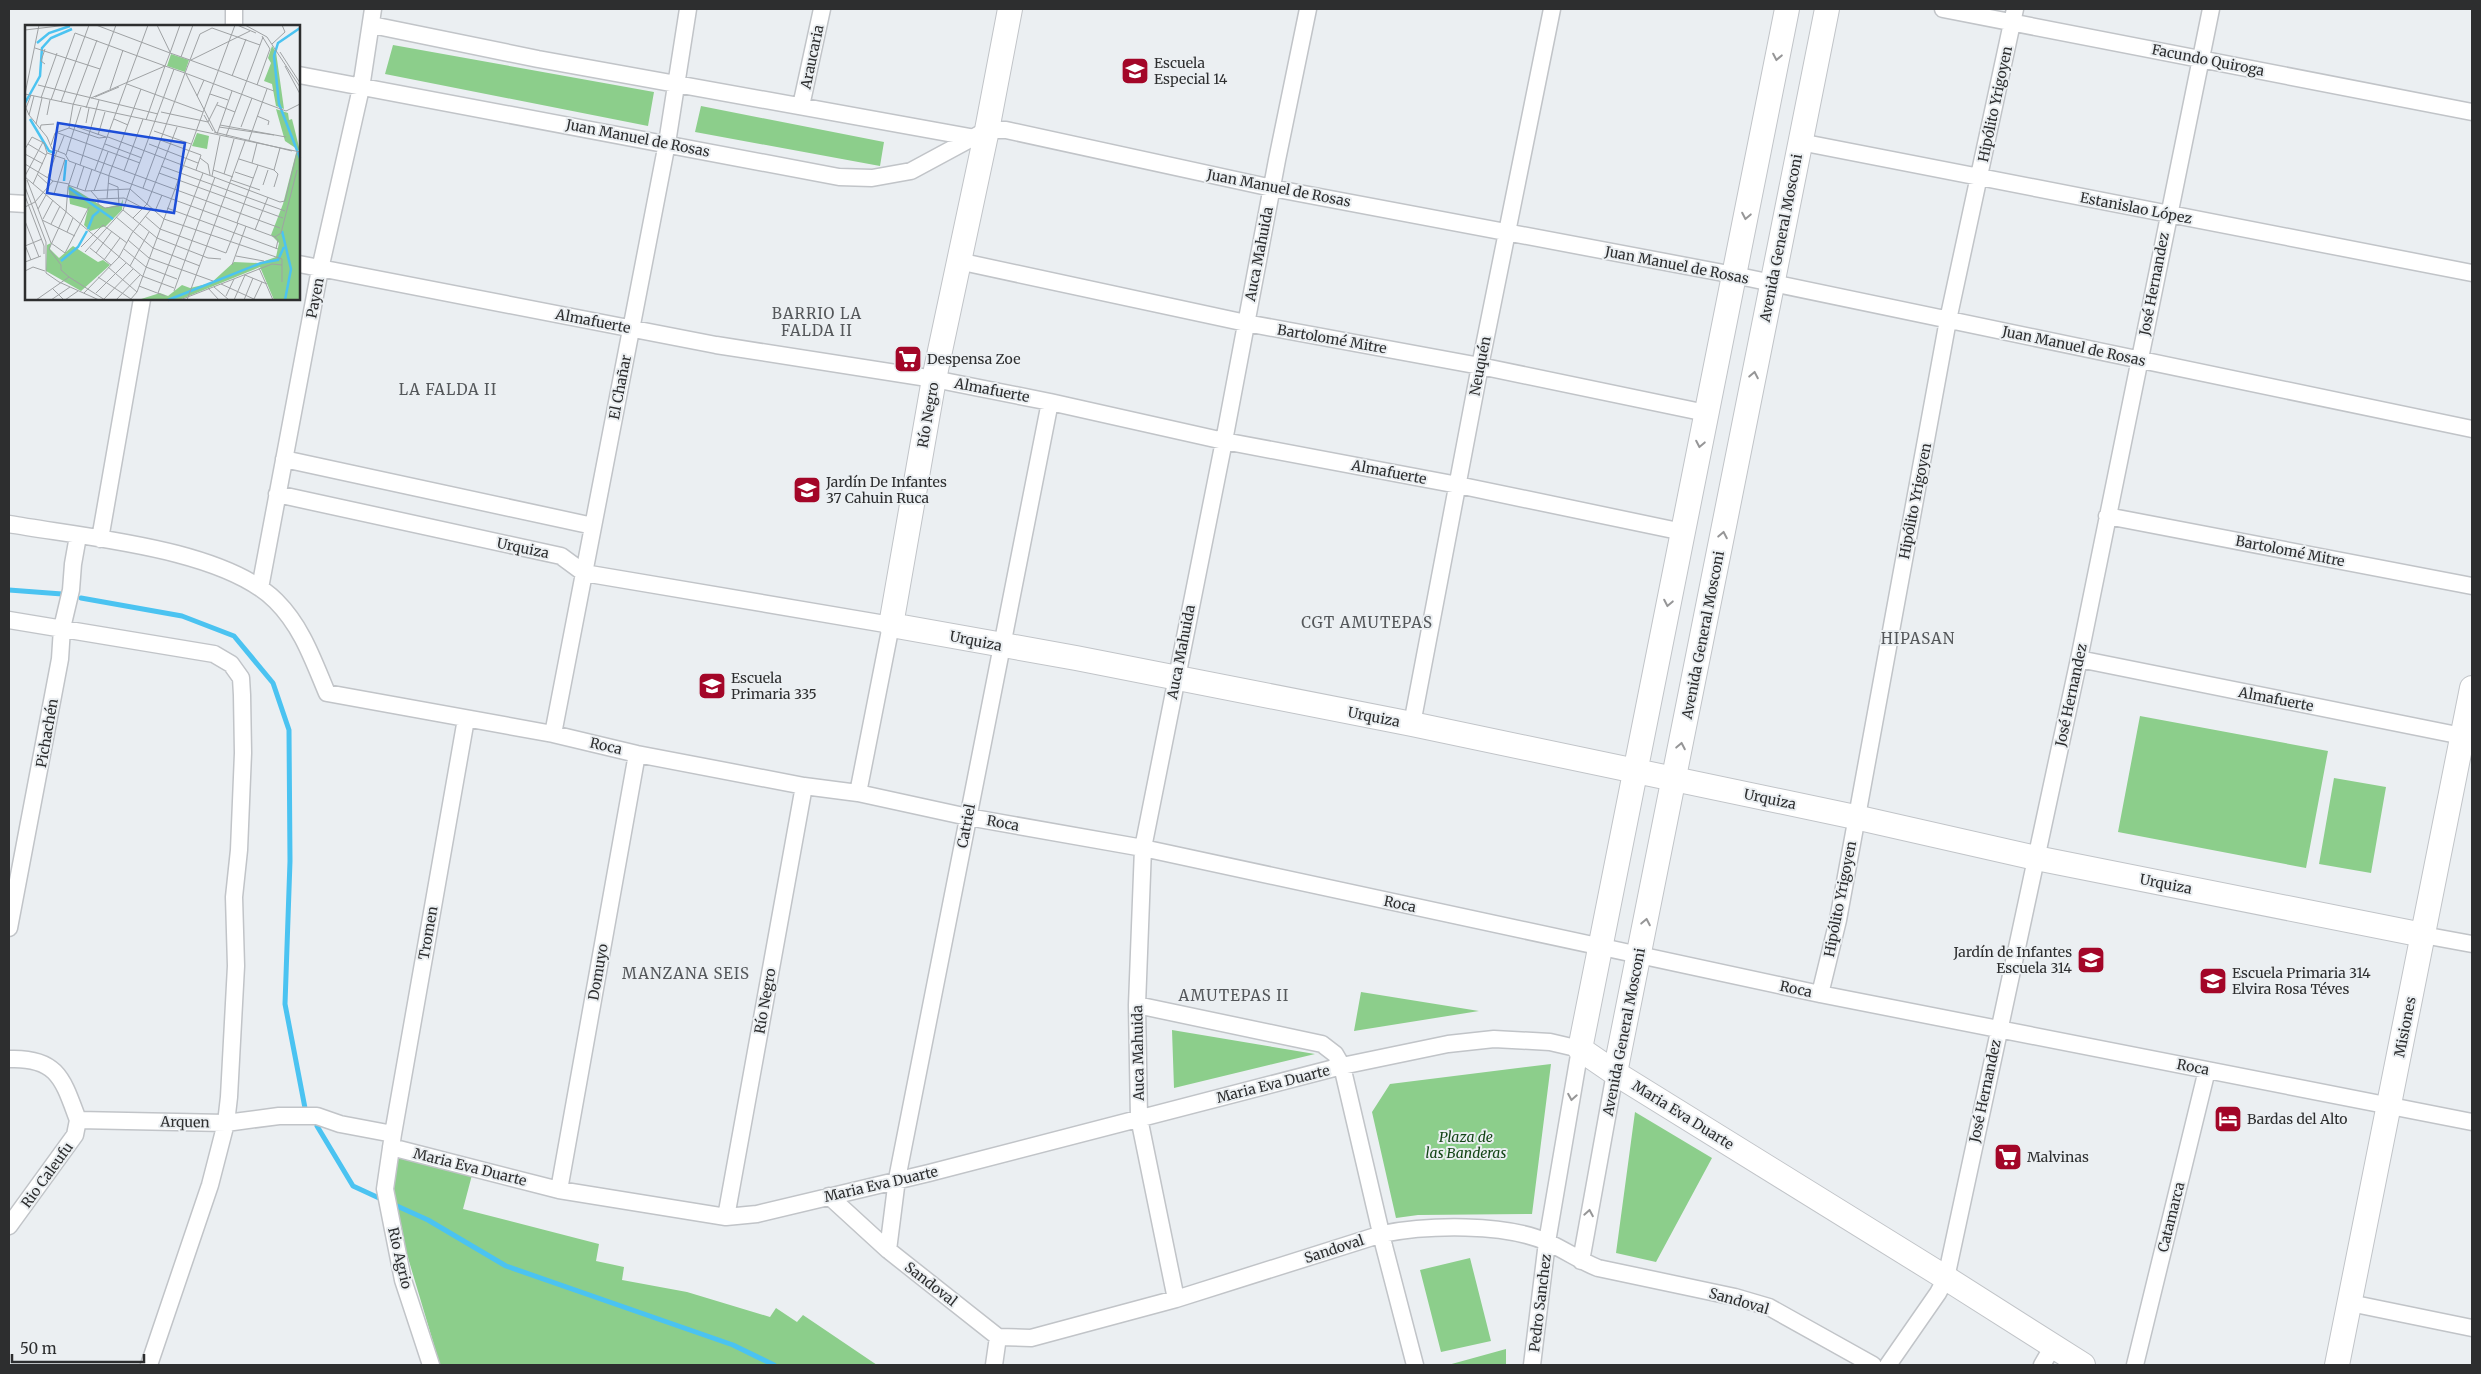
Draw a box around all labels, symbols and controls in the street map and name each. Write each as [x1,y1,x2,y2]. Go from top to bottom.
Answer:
street label: Araucaria [796,23,828,92]
inset map [25,25,300,300]
street label: Facundo Quiroga [2150,40,2266,80]
street label: Hipólito Yrigoyen [1974,44,2016,164]
one-way arrow [1773,52,1783,61]
place label: Escuela Especial 14 [1154,54,1228,88]
school or university icon: Escuela Especial 14 [1120,56,1150,86]
street label: Juan Manuel de Rosas [564,115,712,161]
street label: Avenida General Mosconi [1756,152,1806,325]
street label: Juan Manuel de Rosas [1205,165,1353,211]
street label: Estanislao López [2078,188,2194,228]
street label: Auca Mahuida [1241,205,1277,304]
one-way arrow [1741,212,1751,220]
street label: José Hernandez [2135,231,2173,338]
street label: Juan Manuel de Rosas [1603,242,1751,288]
street label: Payen [302,276,328,320]
district label: BARRIO LA FALDA II [772,304,862,340]
street label: Almafuerte [553,305,632,337]
street label: Bartolomé Mitre [1276,321,1388,357]
street label: Juan Manuel de Rosas [2000,322,2147,370]
street label: Neuquén [1465,335,1495,397]
supermarket icon: Despensa Zoe [893,344,923,374]
place label: Despensa Zoe [927,350,1021,368]
street label: El Chañar [605,353,635,421]
one-way arrow [1748,371,1759,380]
street label: Almafuerte [952,374,1031,406]
district label: LA FALDA II [399,380,497,399]
street label: Río Negro [913,381,943,449]
one-way arrow [1695,440,1706,448]
street label: Hipólito Yrigoyen [1895,441,1935,561]
street label: Almafuerte [1349,456,1428,488]
place label: Jardín De Infantes 37 Cahuin Ruca [825,473,947,507]
school or university icon: Jardín De Infantes 37 Cahuin Ruca [792,475,822,505]
one-way arrow [1717,530,1727,539]
street label: Bartolomé Mitre [2234,532,2346,570]
street label: Urquiza [495,534,551,562]
street label: Avenida General Mosconi [1678,549,1728,722]
one-way arrow [1664,599,1674,608]
street label: Auca Mahuida [1163,603,1199,702]
district label: CGT AMUTEPAS [1301,613,1433,632]
street label: Urquiza [948,627,1004,655]
district label: HIPASAN [1881,629,1955,648]
street label: José Hernandez [2051,642,2091,749]
place label: Escuela Primaria 335 [731,669,817,703]
school or university icon: Escuela Primaria 335 [697,671,727,701]
street label: Almafuerte [2236,683,2315,715]
street label: Pichachén [32,697,62,769]
street label: Urquiza [1346,703,1402,731]
street label: Roca [588,734,624,759]
one-way arrow [1675,741,1686,750]
street label: Urquiza [1742,785,1798,813]
street label: Catriel [953,802,979,850]
street label: Roca [985,811,1021,835]
street label: Hipólito Yrigoyen [1820,839,1860,959]
street label: Urquiza [2138,870,2194,898]
street label: Roca [1382,892,1418,916]
street label: Tromen [414,905,442,961]
one-way arrow [1640,918,1651,927]
street label: Domuyo [584,942,612,1002]
place label: Jardín de Infantes Escuela 314 [1952,943,2072,977]
school or university icon: Jardín de Infantes Escuela 314 [2076,945,2106,975]
street label: Avenida General Mosconi [1599,946,1649,1119]
district label: MANZANA SEIS [622,964,750,983]
place label: Escuela Primaria 314 Elvira Rosa Téves [2232,964,2371,998]
school or university icon: Escuela Primaria 314 Elvira Rosa Téves [2198,966,2228,996]
street label: Río Negro [750,967,780,1035]
street label: Roca [1778,977,1814,1001]
district label: AMUTEPAS II [1178,986,1289,1005]
street label: Misiones [2390,995,2420,1059]
street label: Auca Mahuida [1128,1005,1148,1102]
street label: José Hernandez [1965,1038,2005,1145]
street label: Roca [2175,1055,2211,1079]
street label: Maria Eva Duarte [1215,1061,1331,1107]
street label: Maria Eva Duarte [1629,1077,1737,1153]
one-way arrow [1567,1092,1577,1101]
hotel icon: Bardas del Alto [2213,1104,2243,1134]
place label: Bardas del Alto [2247,1110,2348,1128]
street label: Arquen [159,1113,210,1131]
park label: Plaza de las Banderas [1426,1128,1507,1162]
street label: Rio Caleufu [17,1138,77,1211]
supermarket icon: Malvinas [1993,1142,2023,1172]
street label: Maria Eva Duarte [412,1144,528,1190]
place label: Malvinas [2027,1148,2089,1166]
street label: Maria Eva Duarte [822,1162,940,1206]
street label: Catamarca [2154,1180,2189,1254]
one-way arrow [1584,1209,1594,1218]
street label: Rio Agrio [384,1225,416,1291]
street label: Sandoval [1302,1231,1367,1267]
street label: Pedro Sanchez [1525,1253,1555,1353]
street label: Sandoval [901,1258,961,1311]
street label: Sandoval [1707,1284,1772,1318]
scale bar [12,1332,145,1364]
text: 50 m [20,1339,57,1358]

